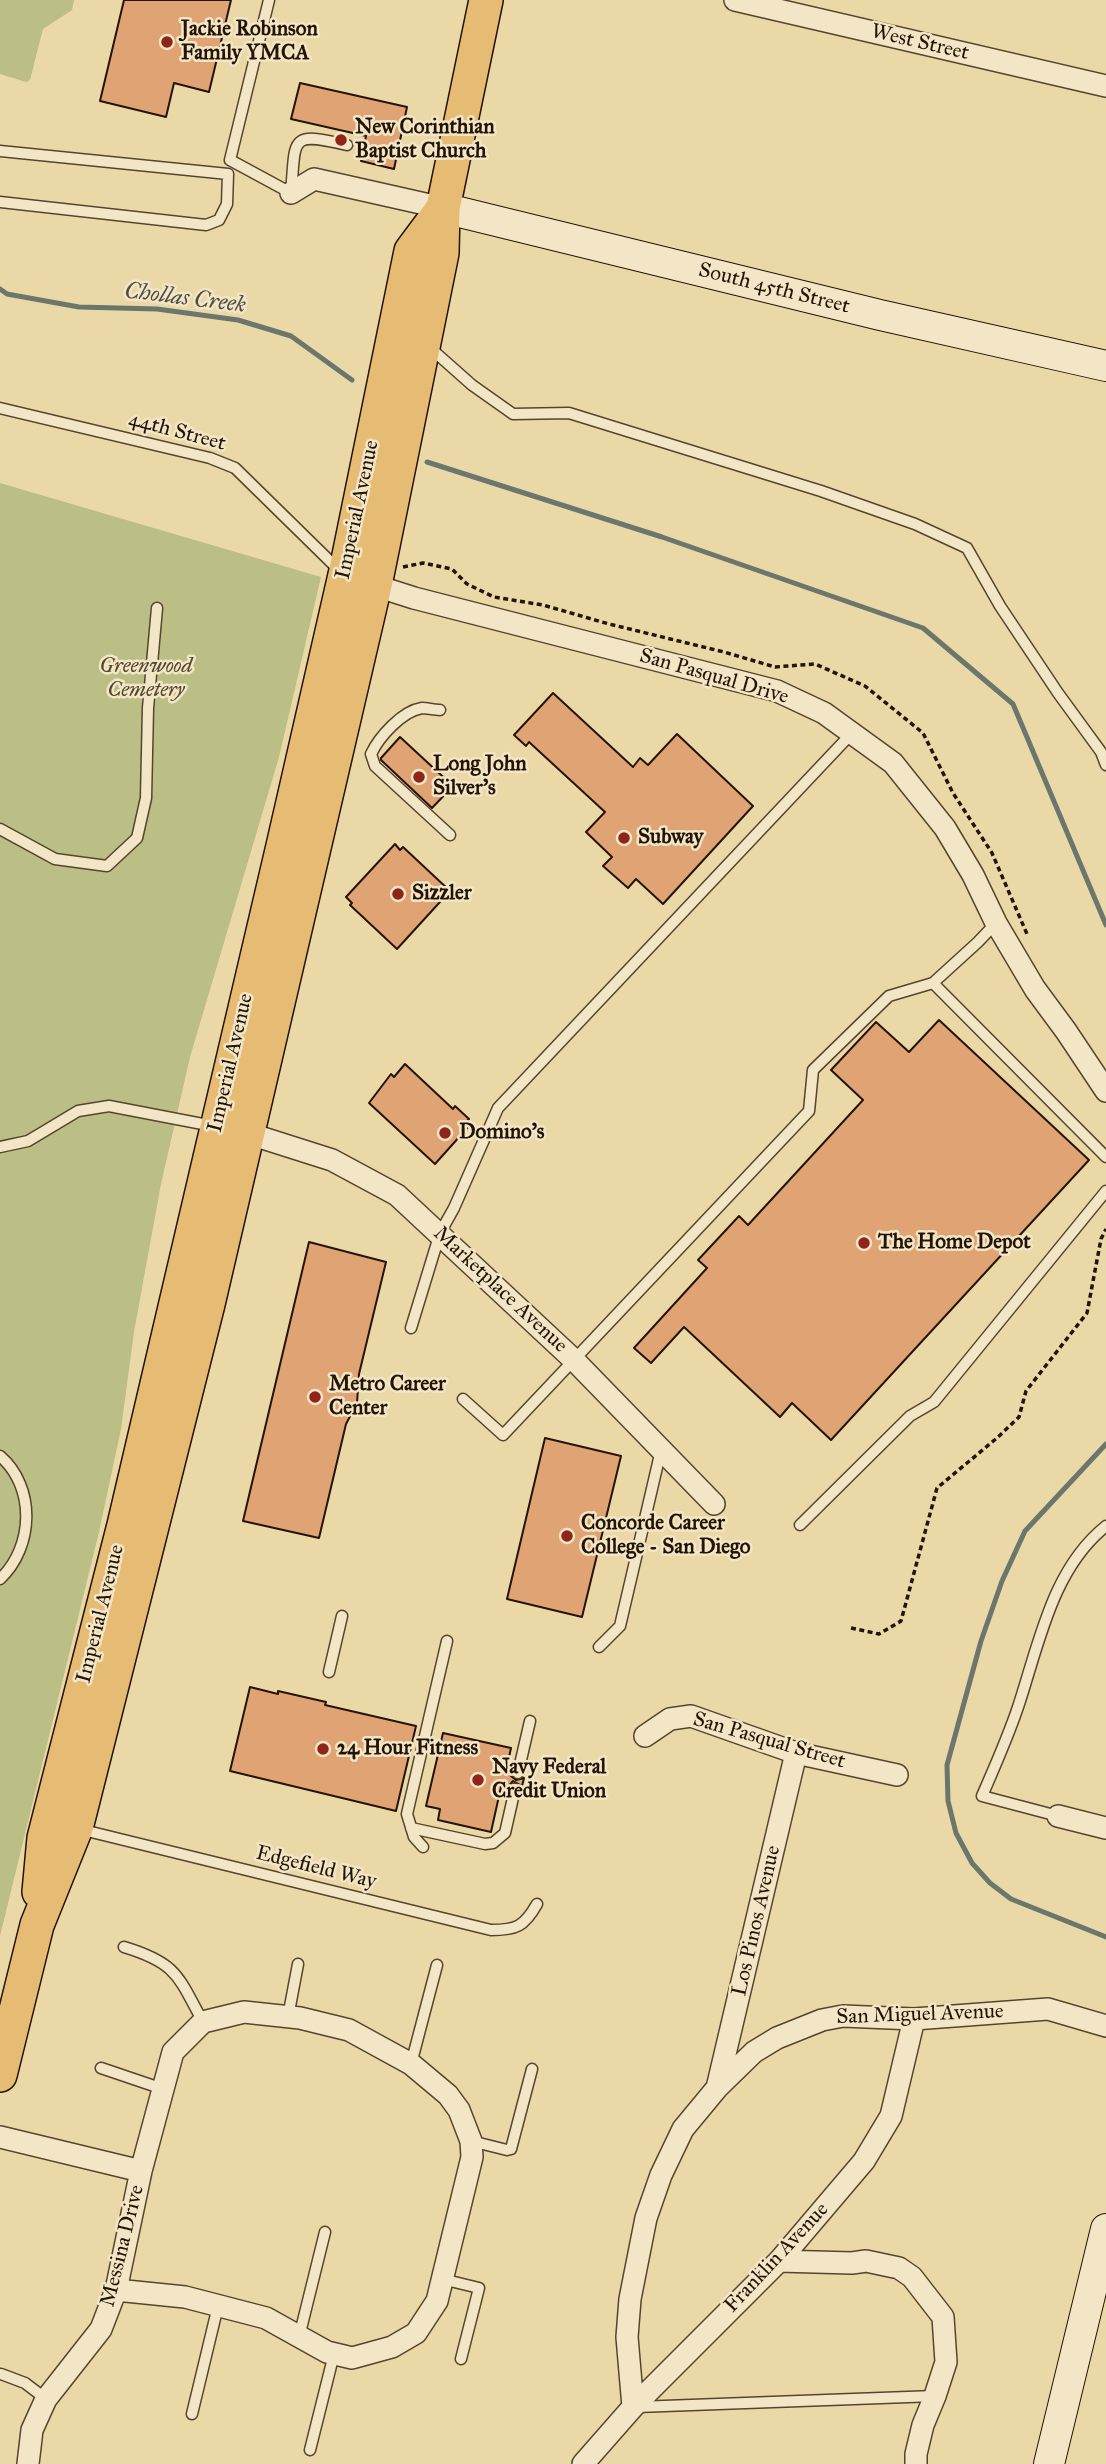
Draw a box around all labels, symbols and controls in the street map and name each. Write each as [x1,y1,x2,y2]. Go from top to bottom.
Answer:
place label: Jackie Robinson Family YMCA [181,17,318,67]
street label: West Street [869,20,971,66]
marker: Jackie Robinson Family YMCA [159,34,175,50]
place label: New Corinthian Baptist Church [355,115,495,165]
marker: New Corinthian Baptist Church [333,132,349,148]
street label: South 45th Street [696,258,852,320]
water label: Chollas Creek [123,278,247,320]
street label: 44th Street [126,407,228,457]
street label: Imperial Avenue [331,438,385,582]
street label: San Pasqual Drive [637,644,791,710]
park label: Greenwood Cemetery [99,654,193,704]
place label: Long John Silver's [433,752,527,802]
marker: Long John Silver's [411,769,427,785]
place label: Subway [638,825,703,851]
marker: Subway [616,830,632,846]
place label: Sizzler [412,881,472,907]
marker: Sizzler [390,886,406,902]
street label: Imperial Avenue [203,991,259,1135]
place label: Domino's [459,1120,544,1146]
marker: Domino's [437,1125,453,1141]
street label: Marketplace Avenue [428,1221,572,1359]
place label: The Home Depot [878,1230,1031,1256]
marker: The Home Depot [856,1235,872,1251]
place label: Metro Career Center [329,1372,446,1422]
marker: Metro Career Center [307,1389,323,1405]
place label: Concorde Career College - San Diego [581,1511,751,1561]
marker: Concorde Career College - San Diego [559,1528,575,1544]
street label: Imperial Avenue [72,1542,130,1686]
street label: San Pasqual Street [690,1707,848,1775]
place label: 24 Hour Fitness [337,1736,478,1762]
marker: 24 Hour Fitness [315,1741,331,1757]
place label: Navy Federal Credit Union [492,1755,606,1805]
marker: Navy Federal Credit Union [470,1772,486,1788]
street label: Edgefield Way [253,1841,379,1895]
street label: Los Pinos Avenue [727,1843,787,1999]
street label: San Miguel Avenue [836,1999,1004,2031]
street label: Messina Drive [96,2183,150,2309]
street label: Franklin Avenue [720,2198,834,2318]

